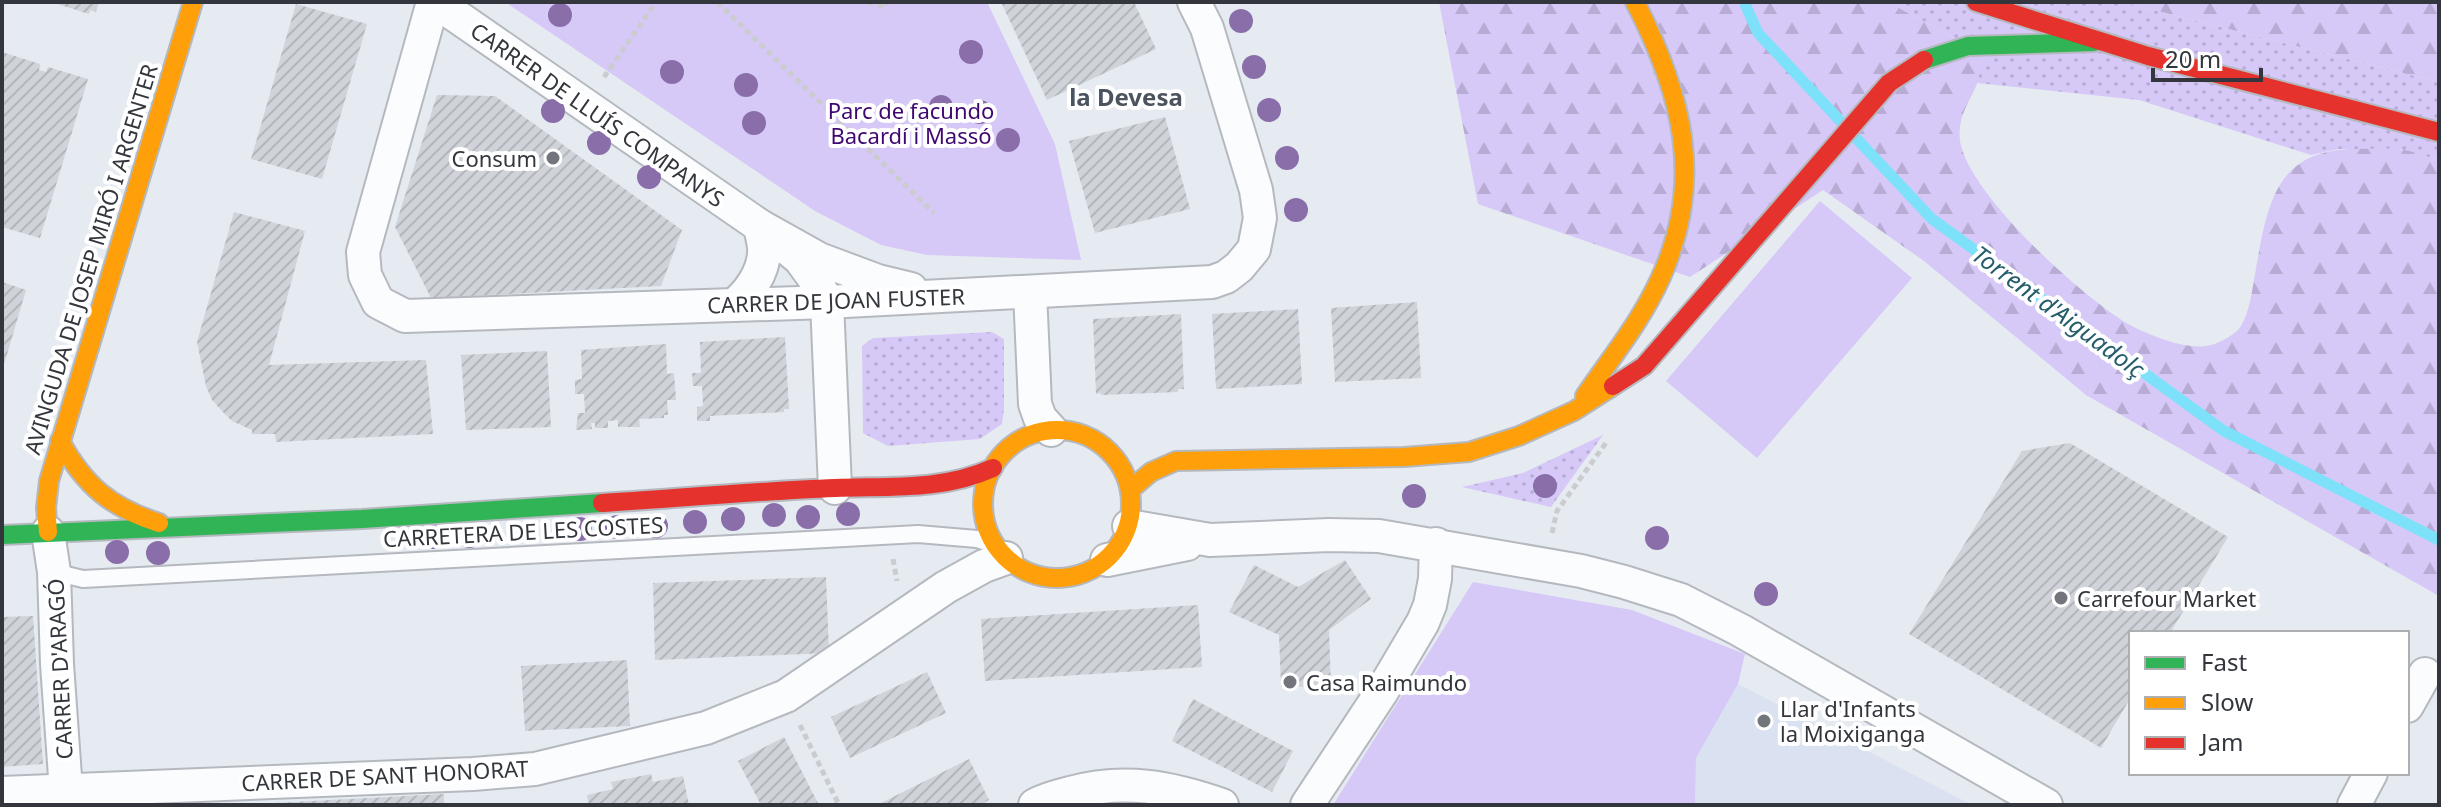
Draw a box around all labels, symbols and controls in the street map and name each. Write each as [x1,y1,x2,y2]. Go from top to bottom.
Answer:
street label: CARRER DE LLUÍS COMPANYS [465,15,731,213]
scale bar [2153,32,2261,82]
text: 20 m [2165,42,2221,75]
street label: AVINGUDA DE JOSEP MIRÓ I ARGENTER [16,60,164,458]
district label: la Devesa [1069,80,1183,113]
park label: Parc de facundo Bacardí i Massó [828,95,994,150]
place label: Consum [451,143,537,173]
marker: Consum [544,149,562,167]
water label: Torrent d'Aiguadolç [1966,237,2153,385]
street label: CARRER DE JOAN FUSTER [707,280,966,319]
street label: CARRETERA DE LES COSTES [382,509,664,553]
street label: CARRER D'ARAGÓ [39,578,79,760]
place label: Carrefour Market [2077,583,2256,613]
marker: Carrefour Market [2052,589,2070,607]
legend [2129,631,2409,775]
text: Fast [2201,645,2247,678]
place label: Casa Raimundo [1306,667,1467,697]
marker: Casa Raimundo [1281,673,1299,691]
text: Slow [2201,685,2253,718]
place label: Llar d'Infants la Moixiganga [1780,693,1925,748]
marker: Llar d'Infants la Moixiganga [1755,712,1773,730]
text: Jam [2199,725,2243,758]
street label: CARRER DE SANT HONORAT [241,752,529,798]

